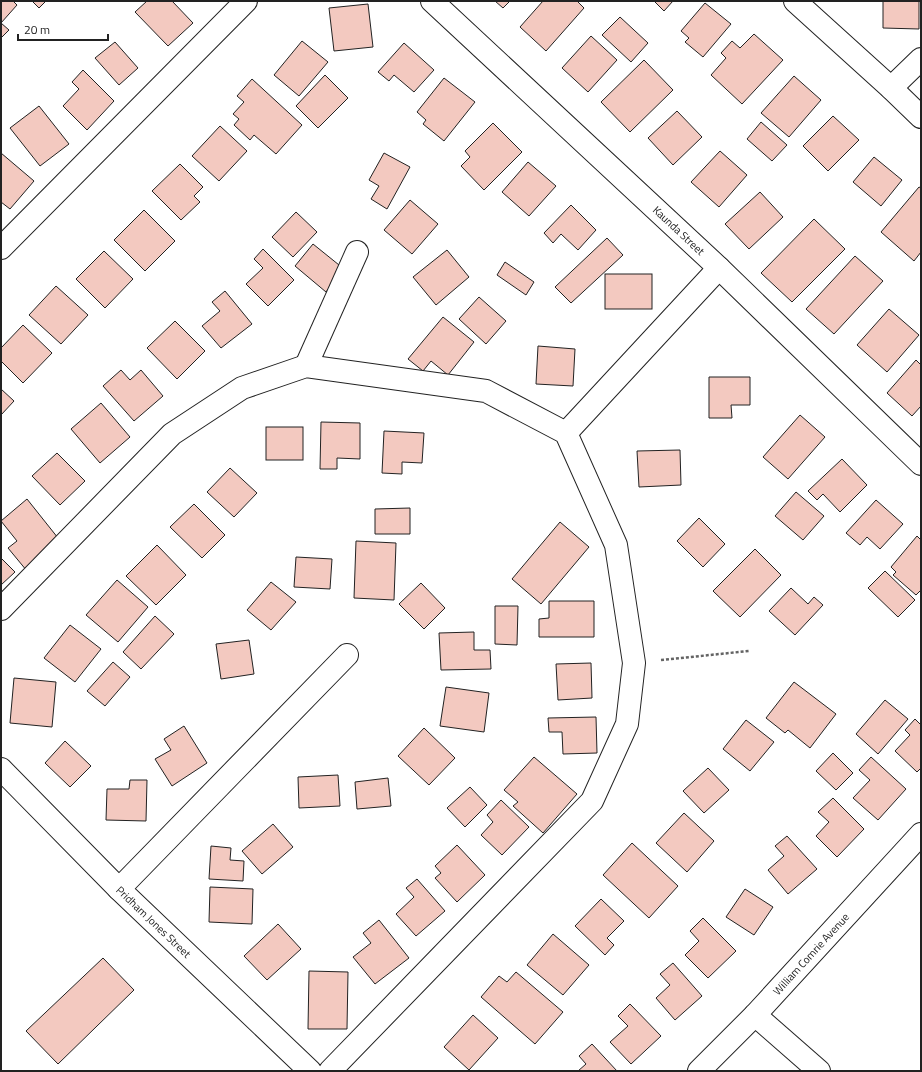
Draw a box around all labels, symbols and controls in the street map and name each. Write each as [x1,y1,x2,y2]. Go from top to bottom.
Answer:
scale bar [18,16,108,42]
text: 20 m [24,20,50,39]
street label: Kaunda Street [649,202,708,259]
street label: Pridham Jones Street [113,882,195,962]
street label: William Comrie Avenue [769,909,853,999]

